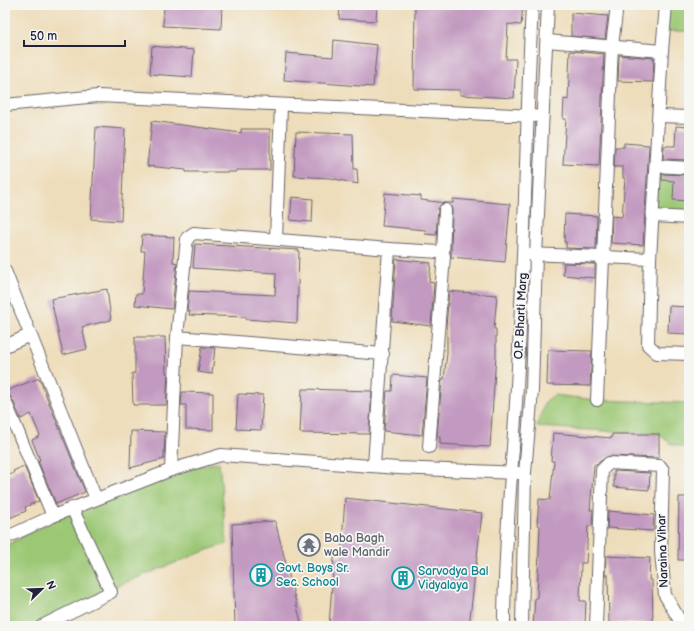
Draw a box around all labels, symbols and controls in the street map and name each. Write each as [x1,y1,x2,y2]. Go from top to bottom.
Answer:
scale bar [24,22,125,48]
text: 50 m [30,29,57,44]
street label: O.P. Bharti Marg [511,272,531,360]
street label: Naraina Vihar [654,513,672,588]
place label: Baba Bagh wale Mandir [324,531,390,560]
temple icon: Baba Bagh wale Mandir [296,532,322,558]
place label: Govt. Boys Sr. Sec. School [276,561,349,590]
building icon: Govt. Boys Sr. Sec. School [248,562,274,588]
place label: Sarvodya Bal Vidyalaya [418,564,489,593]
building icon: Sarvodya Bal Vidyalaya [390,565,416,591]
north arrow [22,569,62,609]
text: N [43,579,58,592]

